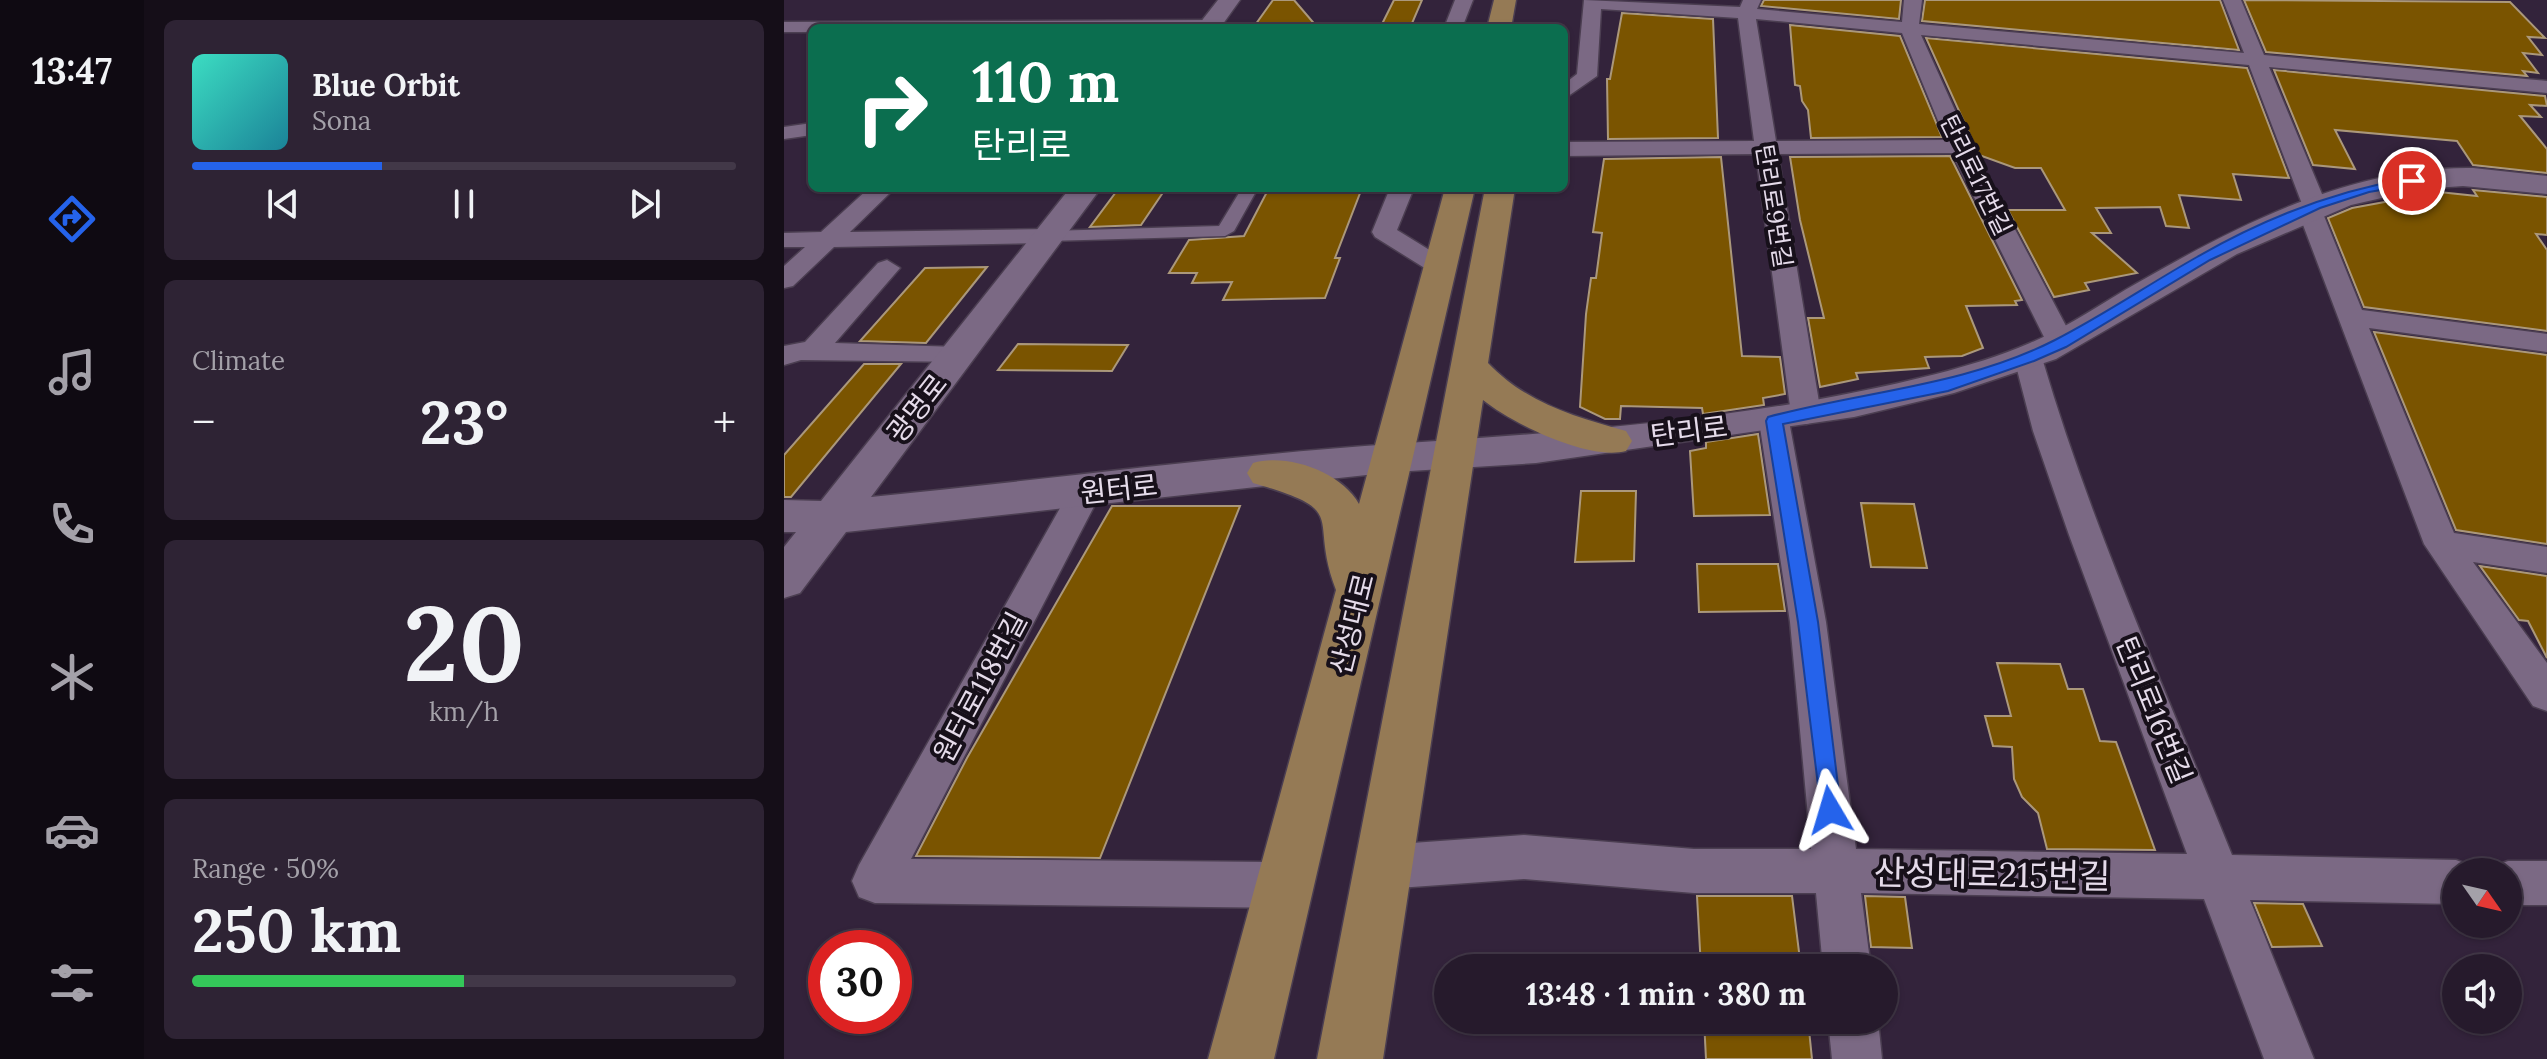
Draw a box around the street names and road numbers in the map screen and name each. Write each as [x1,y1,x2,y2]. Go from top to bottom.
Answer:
street label: 탄리로17번길 [1934,110,2018,240]
street label: 탄리로9번길 [1749,142,1799,270]
street label: 광명로 [879,366,955,450]
street label: 탄리로 [1648,408,1730,454]
street label: 원터로 [1079,467,1159,511]
street label: 산성대로 [1322,570,1382,678]
street label: 원터로118번길 [925,606,1035,768]
street label: 탄리로16번길 [2108,631,2200,789]
street label: 산성대로215번길 [1873,850,2111,898]

